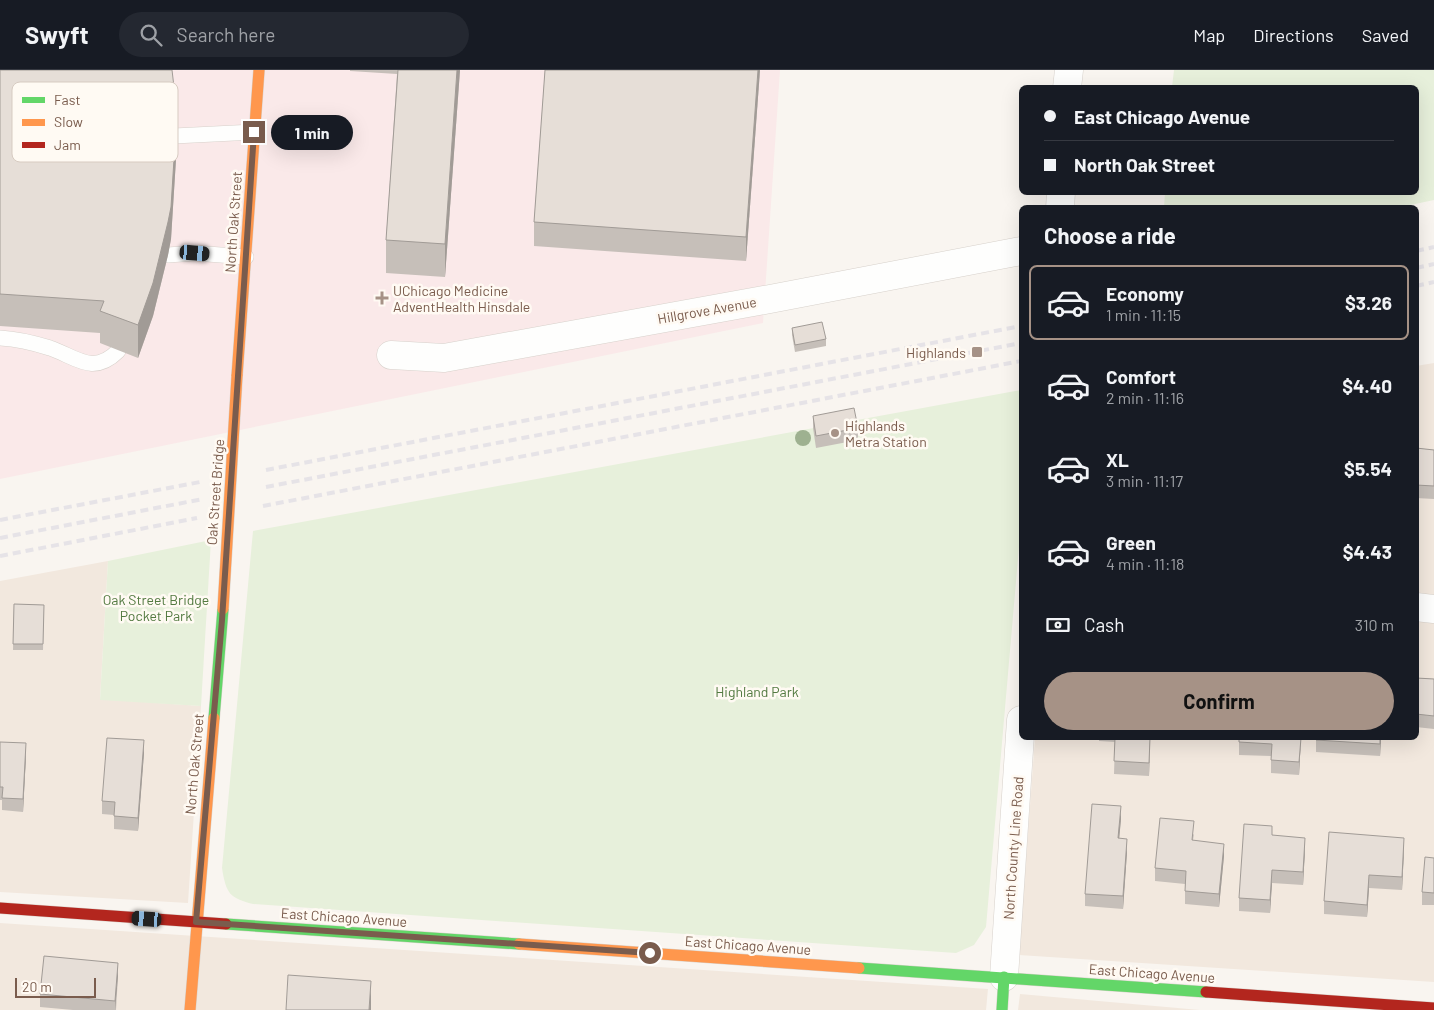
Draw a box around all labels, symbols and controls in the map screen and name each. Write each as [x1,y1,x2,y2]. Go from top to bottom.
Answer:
search box [119,12,469,57]
text: Swyft [25,20,89,49]
icon: search [137,21,165,49]
text: Search here [177,23,275,46]
text: Map [1193,24,1225,46]
text: Directions [1253,24,1334,46]
text: Saved [1362,24,1409,46]
legend [12,82,178,162]
text: Fast [54,91,80,108]
text: East Chicago Avenue [1074,105,1250,128]
text: Slow [54,113,83,130]
callout: 1 min [272,114,354,150]
route end [243,121,265,143]
text: 1 min [294,123,330,142]
text: Jam [54,136,81,153]
text: North Oak Street [1074,153,1215,176]
street label: North Oak Street [221,171,245,273]
text: Choose a ride [1044,222,1176,248]
car [179,244,210,262]
icon: car [1046,280,1091,325]
place label: UChicago Medicine AdventHealth Hinsdale [393,282,530,315]
text: Economy [1106,282,1184,305]
marker: UChicago Medicine AdventHealth Hinsdale [375,291,389,305]
text: $3.26 [1345,291,1392,314]
street label: Hillgrove Avenue [656,293,758,327]
text: 1 min · 11:15 [1106,305,1181,324]
place label: Highlands [906,344,966,361]
marker: Highlands [970,345,984,359]
icon: car [1046,363,1091,408]
text: Comfort [1106,365,1176,388]
text: $4.40 [1342,374,1392,397]
text: 2 min · 11:16 [1106,388,1184,407]
place label: Highlands Metra Station [845,417,927,450]
marker: Highlands Metra Station [829,427,841,439]
street label: Oak Street Bridge [203,438,227,546]
icon: car [1046,446,1091,491]
text: XL [1106,448,1129,471]
text: $5.54 [1344,457,1392,480]
text: 3 min · 11:17 [1106,471,1183,490]
icon: car [1046,529,1091,574]
text: Green [1106,531,1156,554]
text: $4.43 [1343,540,1392,563]
text: 4 min · 11:18 [1106,554,1184,573]
park label: Oak Street Bridge Pocket Park [103,591,209,624]
icon: cash [1044,611,1072,639]
text: Cash [1084,613,1125,636]
text: 310 m [1355,615,1394,634]
button: Confirm [1044,672,1394,730]
park label: Highland Park [715,683,799,700]
street label: North Oak Street [181,713,207,815]
street label: North County Line Road [1000,776,1026,920]
street label: East Chicago Avenue [280,904,408,930]
car [131,910,162,928]
street label: East Chicago Avenue [684,932,812,958]
route start [639,942,661,964]
street label: East Chicago Avenue [1088,960,1216,986]
scale bar [15,975,96,998]
text: 20 m [22,978,52,995]

